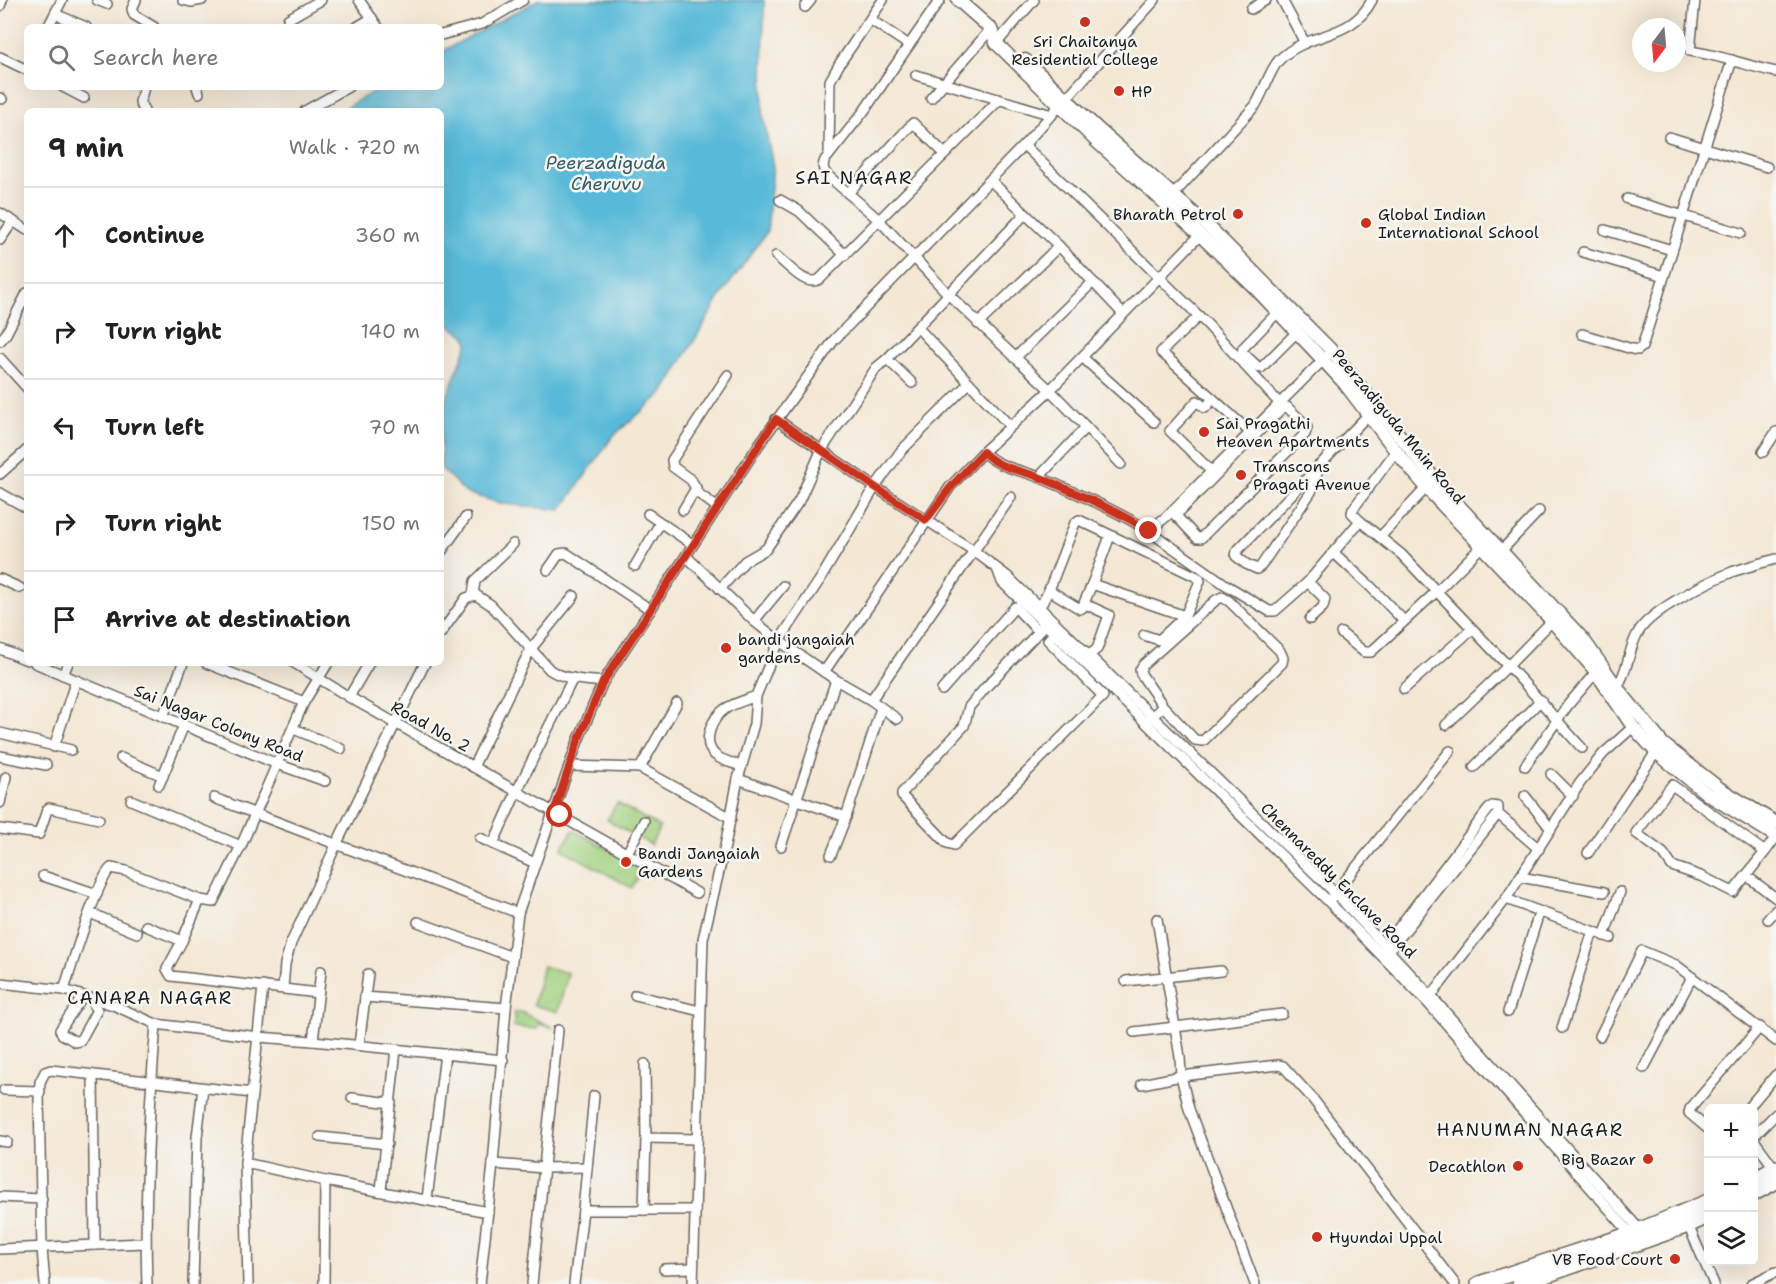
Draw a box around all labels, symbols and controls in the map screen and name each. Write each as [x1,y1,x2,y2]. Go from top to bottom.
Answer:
marker: Sri Chaitanya Residential College [1078,15,1092,29]
north arrow [1632,18,1686,72]
search box [24,24,444,90]
place label: Sri Chaitanya Residential College [1011,31,1159,70]
icon: search [45,41,78,74]
text: Search here [93,43,219,72]
place label: HP [1131,81,1152,102]
marker: HP [1112,84,1126,98]
text: 9 min [48,130,124,165]
text: Walk · 720 m [289,134,420,160]
water label: Peerzadiguda Cheruvu [546,151,666,196]
district label: SAI NAGAR [795,166,913,190]
place label: Bharath Petrol [1113,204,1226,225]
place label: Global Indian International School [1378,204,1539,243]
marker: Bharath Petrol [1231,207,1245,221]
marker: Global Indian International School [1359,216,1373,230]
icon: ahead [48,219,81,252]
text: Continue [105,221,205,250]
text: 360 m [355,222,420,248]
icon: right [48,315,81,348]
text: Turn right [105,317,222,346]
text: 140 m [361,318,420,344]
street label: Peerzadiguda Main Road [1328,344,1470,508]
icon: left [48,411,81,444]
text: Turn left [105,413,204,442]
place label: Sai Pragathi Heaven Apartments [1216,413,1370,452]
text: 70 m [368,414,420,440]
marker: Sai Pragathi Heaven Apartments [1197,425,1211,439]
place label: Transcons Pragati Avenue [1253,456,1371,495]
marker: Transcons Pragati Avenue [1234,468,1248,482]
icon: right [48,507,81,540]
text: Turn right [105,509,222,538]
text: 150 m [362,510,420,536]
route end [1135,517,1161,543]
icon: arrive [48,603,81,636]
text: Arrive at destination [105,605,351,634]
place label: bandi jangaiah gardens [738,629,855,668]
marker: bandi jangaiah gardens [719,641,733,655]
street label: Sai Nagar Colony Road [131,680,307,767]
street label: Road No. 2 [387,696,474,757]
street label: Chennareddy Enclave Road [1256,798,1421,963]
route start [546,801,572,827]
place label: Bandi Jangaiah Gardens [638,843,760,882]
marker: Bandi Jangaiah Gardens [619,855,633,869]
district label: CANARA NAGAR [67,986,233,1010]
map controls [1704,1104,1758,1266]
button: + [1704,1104,1758,1158]
district label: HANUMAN NAGAR [1436,1118,1624,1142]
place label: Big Bazar [1561,1149,1636,1170]
marker: Big Bazar [1641,1152,1655,1166]
place label: Decathlon [1429,1156,1506,1177]
button: − [1704,1158,1758,1212]
marker: Decathlon [1511,1159,1525,1173]
button: layers [1704,1212,1758,1266]
place label: Hyundai Uppal [1329,1227,1442,1248]
marker: Hyundai Uppal [1310,1230,1324,1244]
place label: VB Food Court [1552,1249,1663,1270]
marker: VB Food Court [1668,1252,1682,1266]

